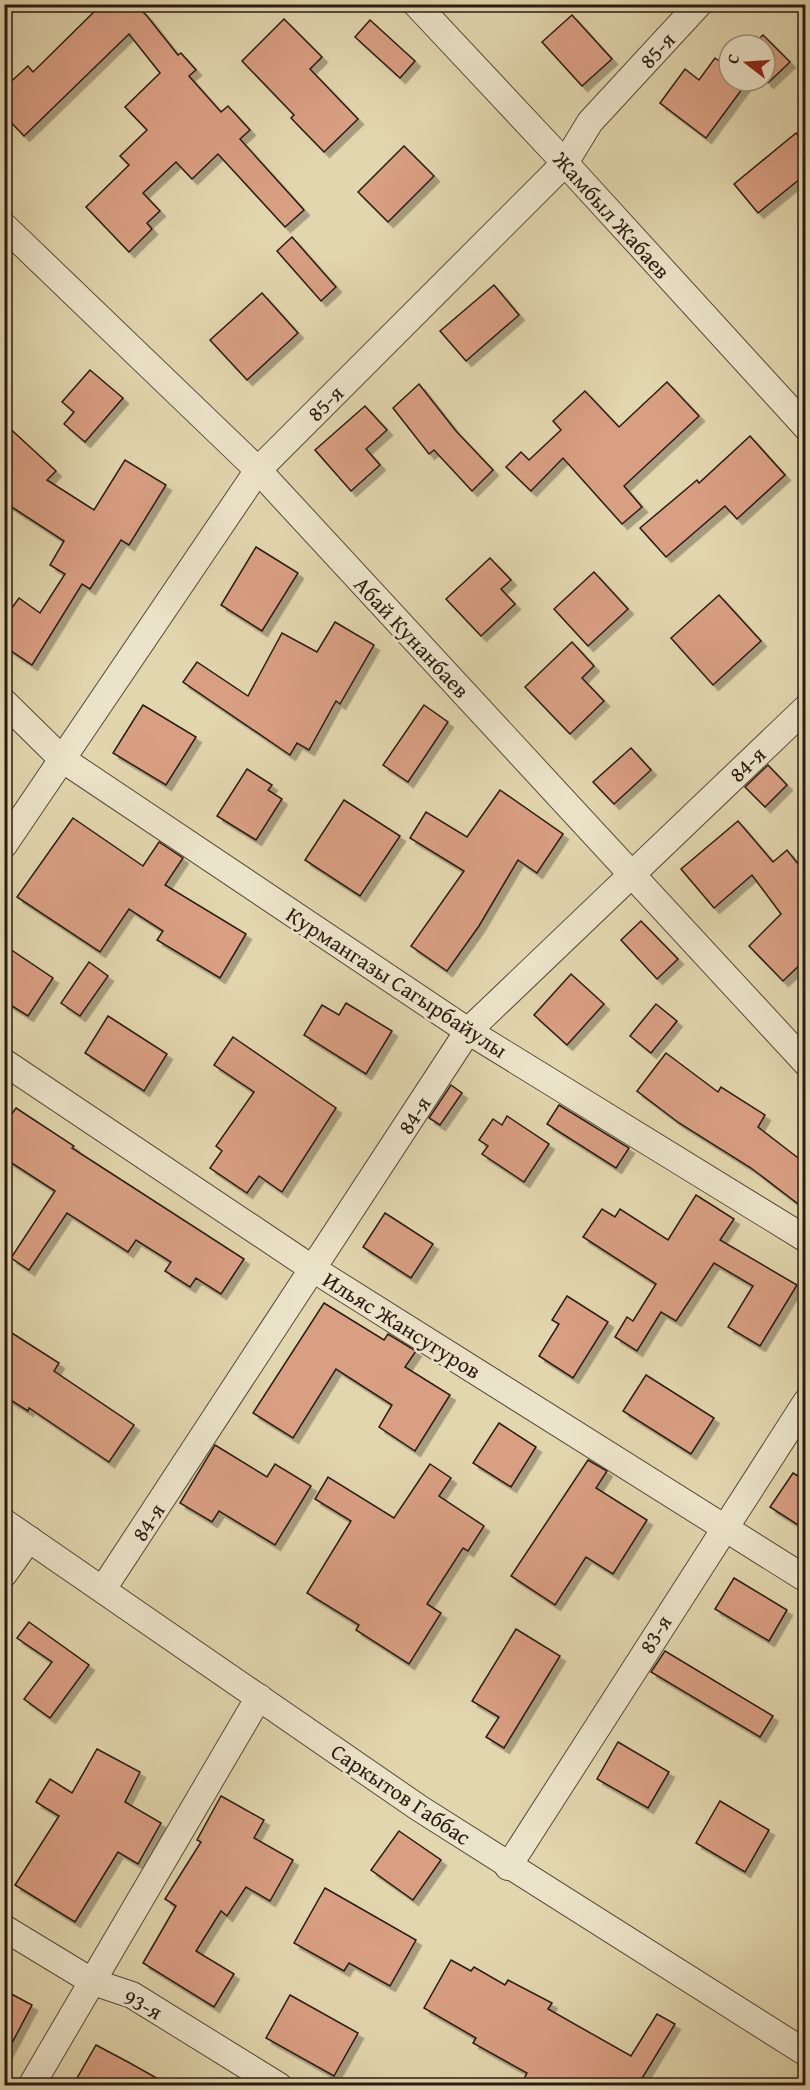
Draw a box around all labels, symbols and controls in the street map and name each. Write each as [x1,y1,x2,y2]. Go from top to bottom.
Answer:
street label: 85-я [632,25,682,75]
north arrow [717,33,777,93]
text: С [720,51,745,66]
street label: Жамбыл Жабаев [545,143,678,286]
street label: 85-я [300,378,350,428]
street label: Абай Кунанбаев [347,569,477,705]
street label: 84-я [722,739,772,789]
street label: Курмангазы Сагырбайулы [280,898,514,1066]
street label: 84-я [390,1090,438,1140]
street label: Ильяс Жансугуров [317,1263,487,1387]
street label: 84-я [124,1497,172,1547]
street label: 83-я [631,1609,679,1659]
street label: Саркытов Габбас [325,1735,478,1853]
street label: 93-я [118,1981,168,2027]

